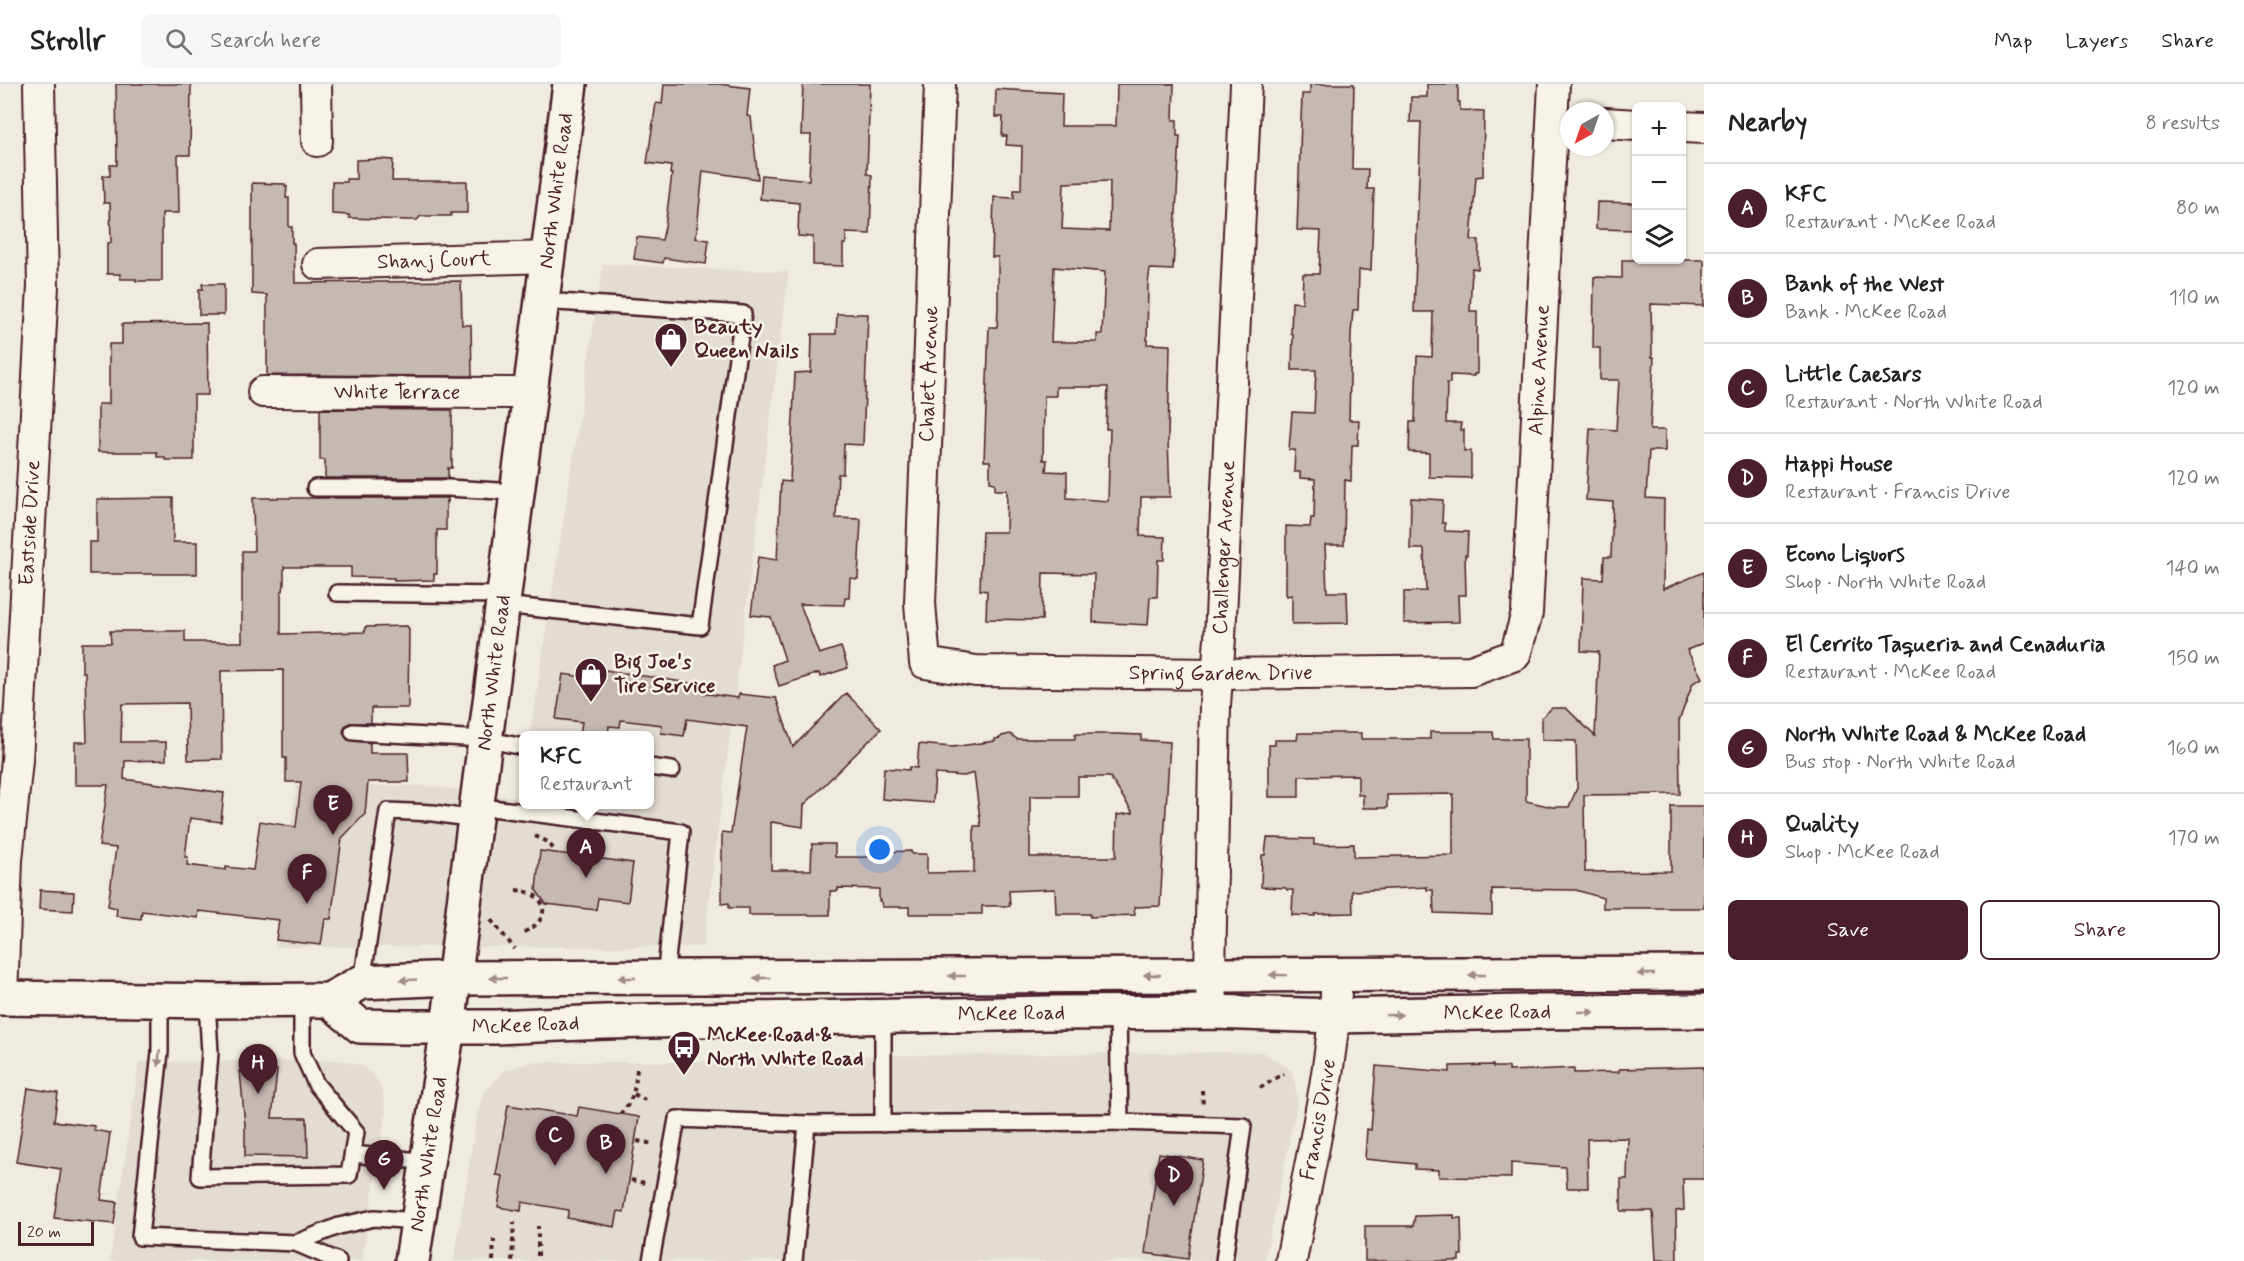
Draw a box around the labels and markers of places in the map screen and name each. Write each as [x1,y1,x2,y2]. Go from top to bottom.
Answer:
place label: Beauty Queen Nails [694,313,799,365]
shop icon: Beauty Queen Nails [653,321,689,368]
place label: Big Joe's Tire Service [614,648,716,700]
shop icon: Big Joe's Tire Service [573,656,609,703]
pin: E [314,786,352,835]
pin: A [566,828,606,878]
pin: F [288,854,326,904]
place label: McKee Road & North White Road [707,1021,864,1073]
bus stop icon: McKee Road & North White Road [666,1029,702,1076]
pin: H [238,1044,278,1094]
pin: C [536,1116,574,1166]
pin: B [586,1124,626,1174]
pin: G [364,1140,404,1190]
pin: D [1154,1156,1194,1206]

